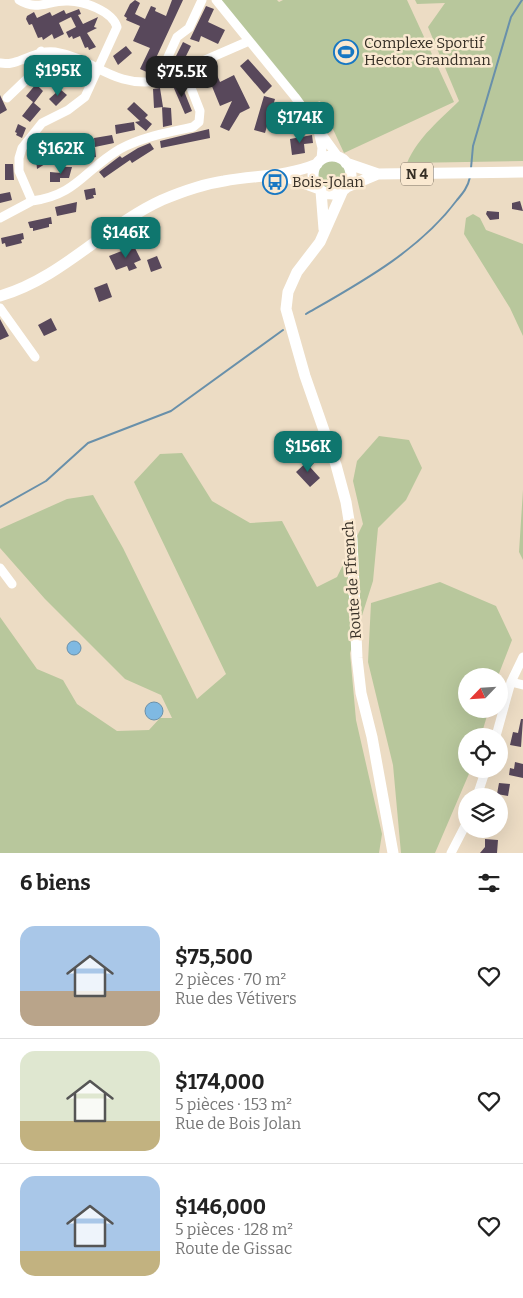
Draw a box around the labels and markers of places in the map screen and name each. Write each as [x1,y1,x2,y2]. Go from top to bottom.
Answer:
place label: Complexe Sportif Hector Grandman [364,34,491,69]
sports icon: Complexe Sportif Hector Grandman [333,39,359,65]
pin: $195K [23,54,93,97]
pin: $75.5K [141,56,223,98]
pin: $174K [265,102,335,144]
pin: $162K [26,132,96,175]
bus stop icon: Bois-Jolan [262,169,288,195]
place label: Bois-Jolan [292,173,364,191]
pin: $146K [91,216,161,259]
pin: $156K [273,430,343,473]

